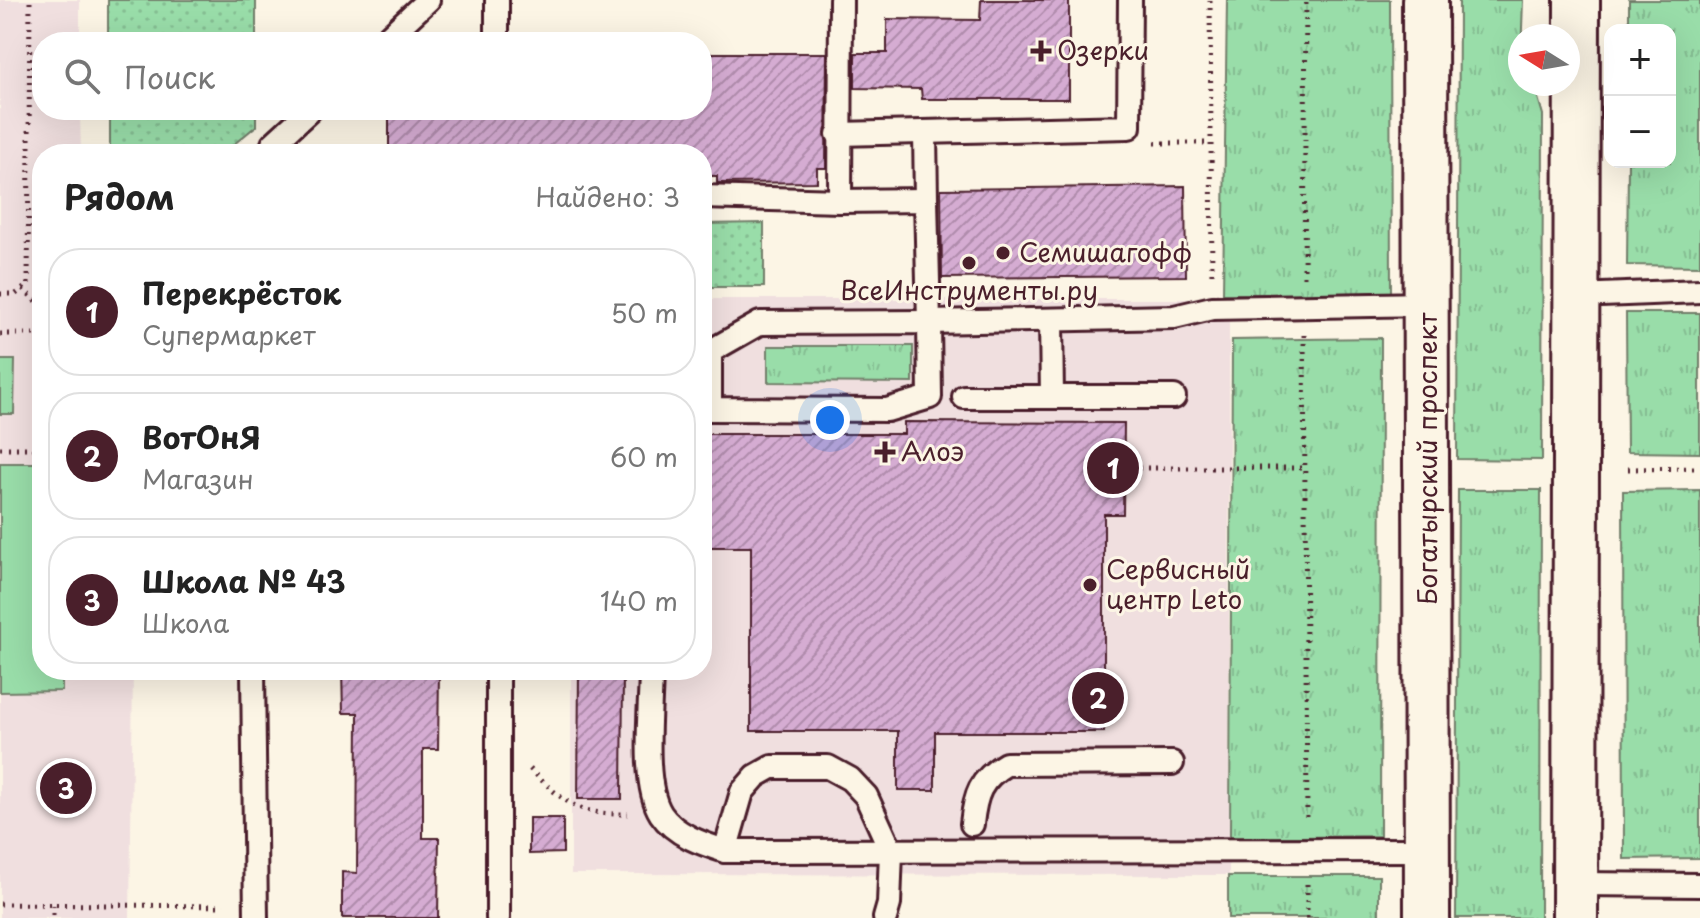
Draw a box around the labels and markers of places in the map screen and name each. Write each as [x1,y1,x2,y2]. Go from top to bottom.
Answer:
place label: Озерки [1057,30,1149,69]
marker: Озерки [1032,42,1050,60]
place label: Семишагофф [1019,232,1192,271]
marker: Семишагофф [994,244,1012,262]
marker: ВсеИнструменты.ру [960,254,978,272]
place label: ВсеИнструменты.ру [840,270,1098,309]
place label: Алоэ [901,431,964,470]
pin: 1 [1087,438,1139,498]
marker: Алоэ [876,443,894,461]
place label: Сервисный центр Leto [1106,549,1250,618]
marker: Сервисный центр Leto [1081,576,1099,594]
pin: 2 [1072,668,1124,728]
pin: 3 [40,758,92,818]

